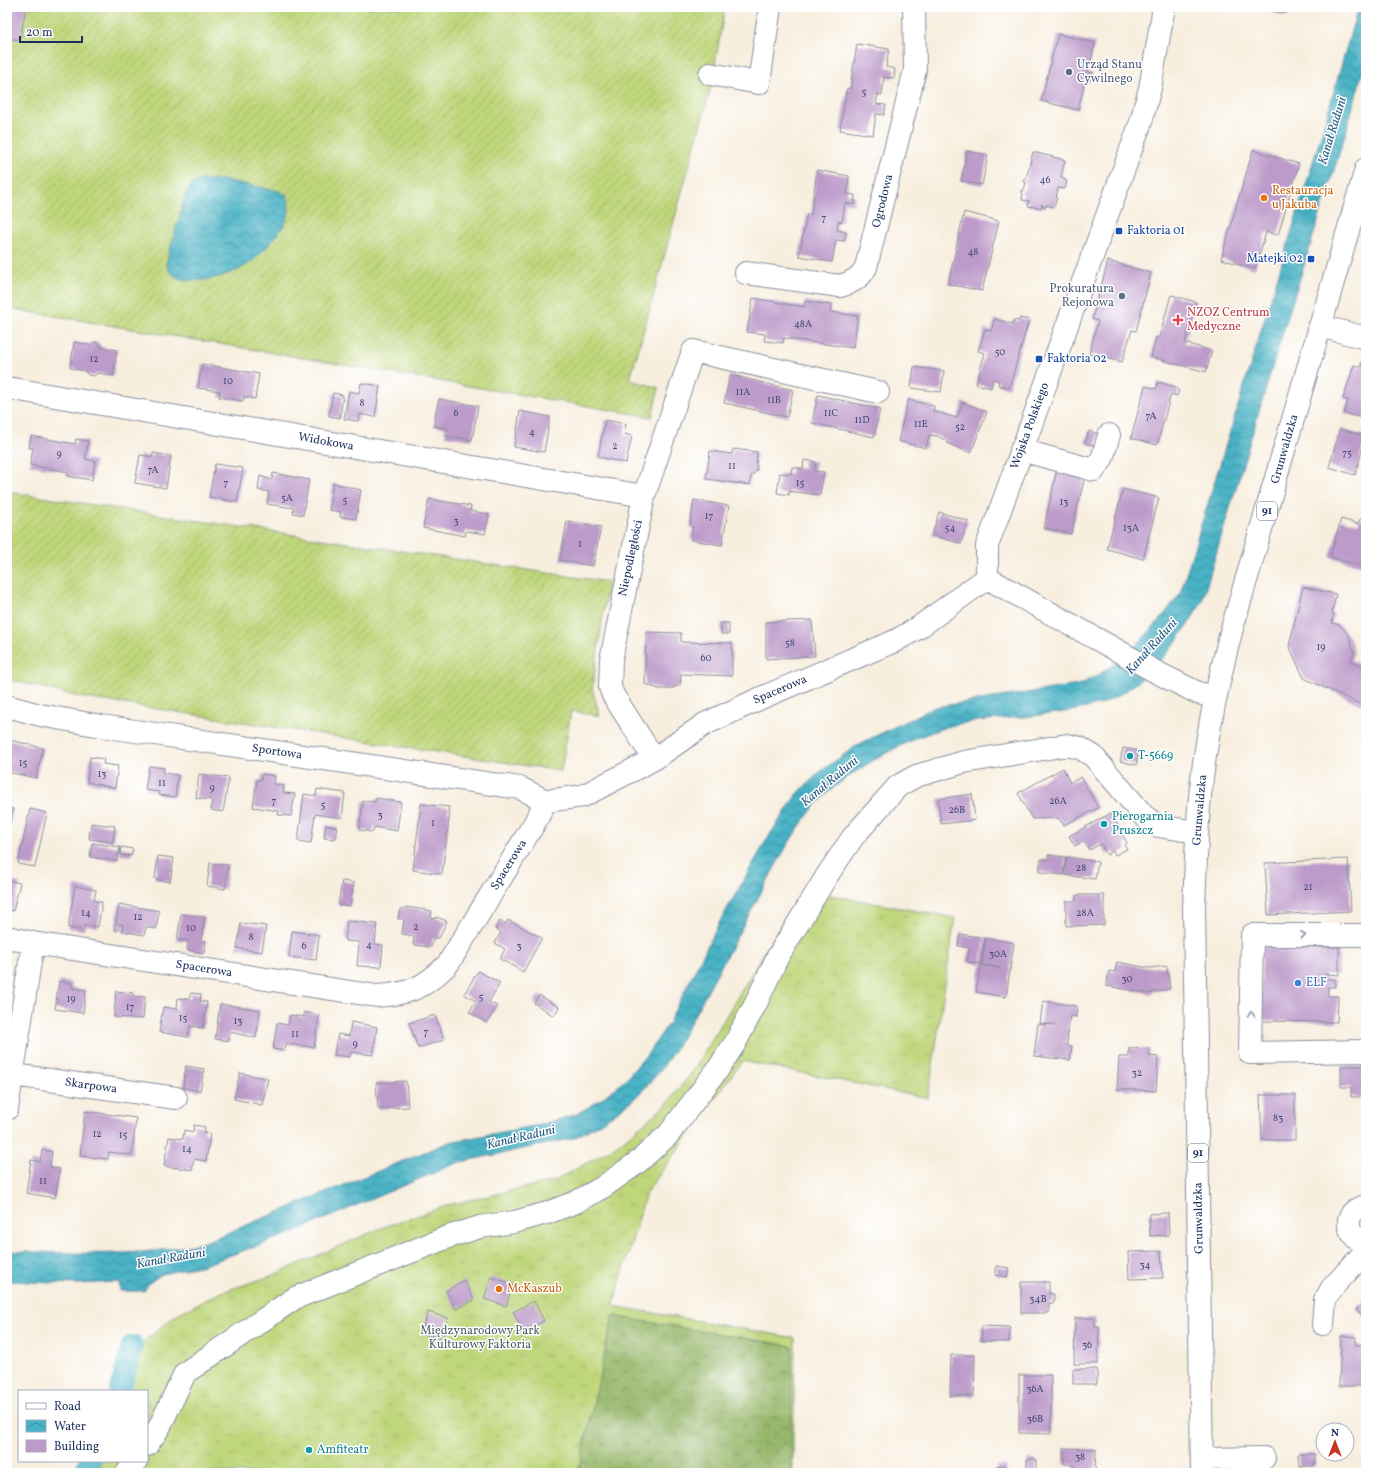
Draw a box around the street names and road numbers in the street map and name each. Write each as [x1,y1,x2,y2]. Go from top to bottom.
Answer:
street label: Ogrodowa [869,173,897,229]
street label: Wojska Polskiego [1007,381,1053,471]
street label: Grunwaldzka [1267,412,1303,486]
street label: Widokowa [297,429,355,455]
road number: 91 [1257,502,1277,520]
street label: Niepodległości [615,518,647,598]
street label: Spacerowa [751,671,809,709]
street label: Sportowa [251,741,303,763]
street label: Grunwaldzka [1189,774,1211,846]
street label: Spacerowa [487,837,531,893]
street label: Spacerowa [175,957,233,981]
street label: Skarpowa [64,1074,118,1098]
road number: 91 [1188,1144,1208,1162]
street label: Grunwaldzka [1190,1182,1208,1254]

